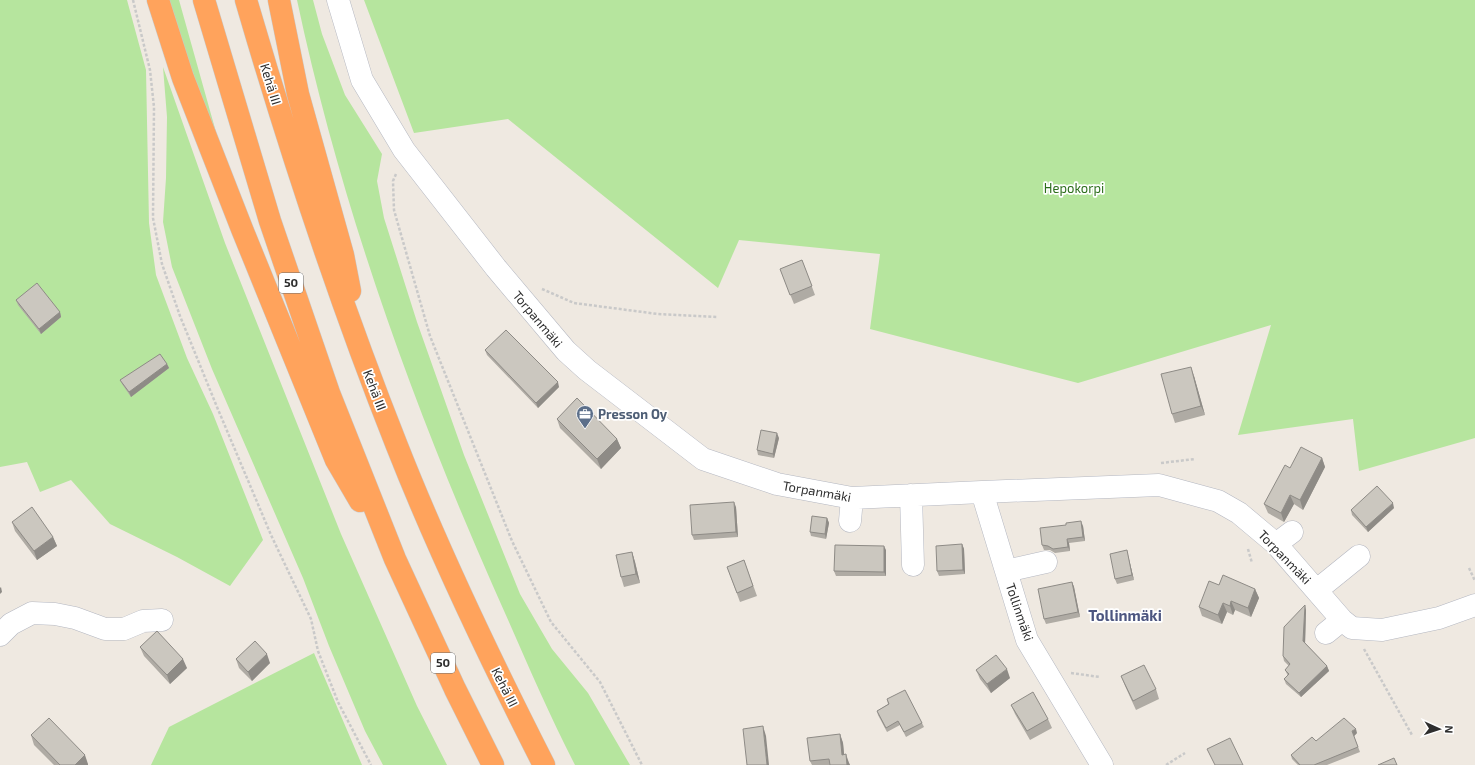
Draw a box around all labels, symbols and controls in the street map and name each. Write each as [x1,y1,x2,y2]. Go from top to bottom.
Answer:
street label: Kehä III [257,61,285,107]
park label: Hepokorpi [1044,180,1104,196]
road number: 50 [279,273,303,293]
street label: Torpanmäki [510,287,566,351]
street label: Kehä III [360,367,390,413]
office icon: Presson Oy [575,404,595,429]
place label: Presson Oy [598,406,668,422]
street label: Torpanmäki [781,477,853,505]
street label: Torpanmäki [1255,527,1315,587]
street label: Tollinmäki [1003,581,1037,643]
district label: Tollinmäki [1088,606,1162,624]
road number: 50 [431,653,455,673]
street label: Kehä III [488,665,522,709]
north arrow [1419,709,1459,749]
text: N [1443,725,1456,734]

